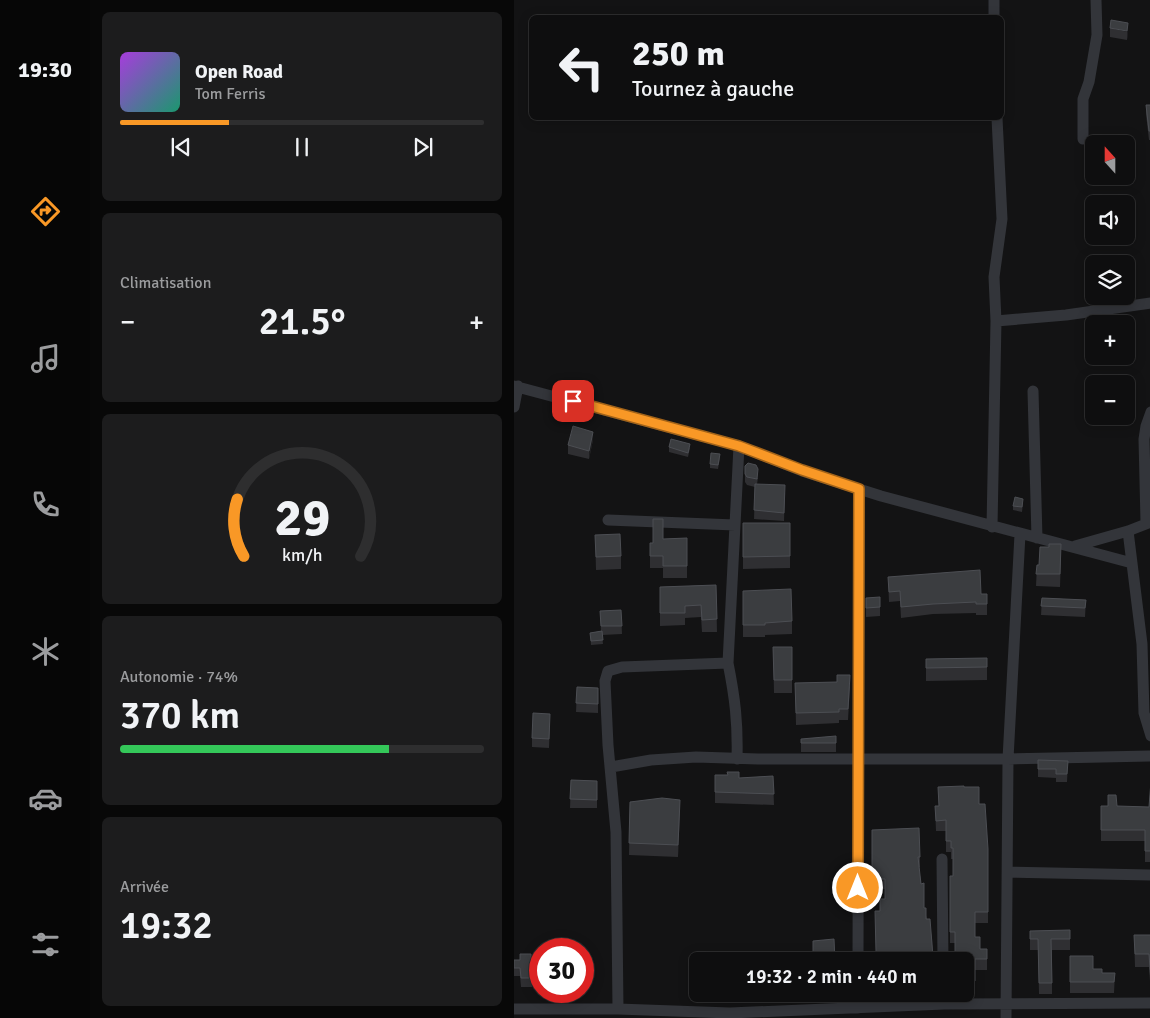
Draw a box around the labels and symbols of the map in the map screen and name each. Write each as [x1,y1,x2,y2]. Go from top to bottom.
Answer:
north arrow [1085,135,1135,185]
pin [552,380,594,422]
position arrow [831,861,883,913]
speed limit sign: 30 [529,938,594,1003]

